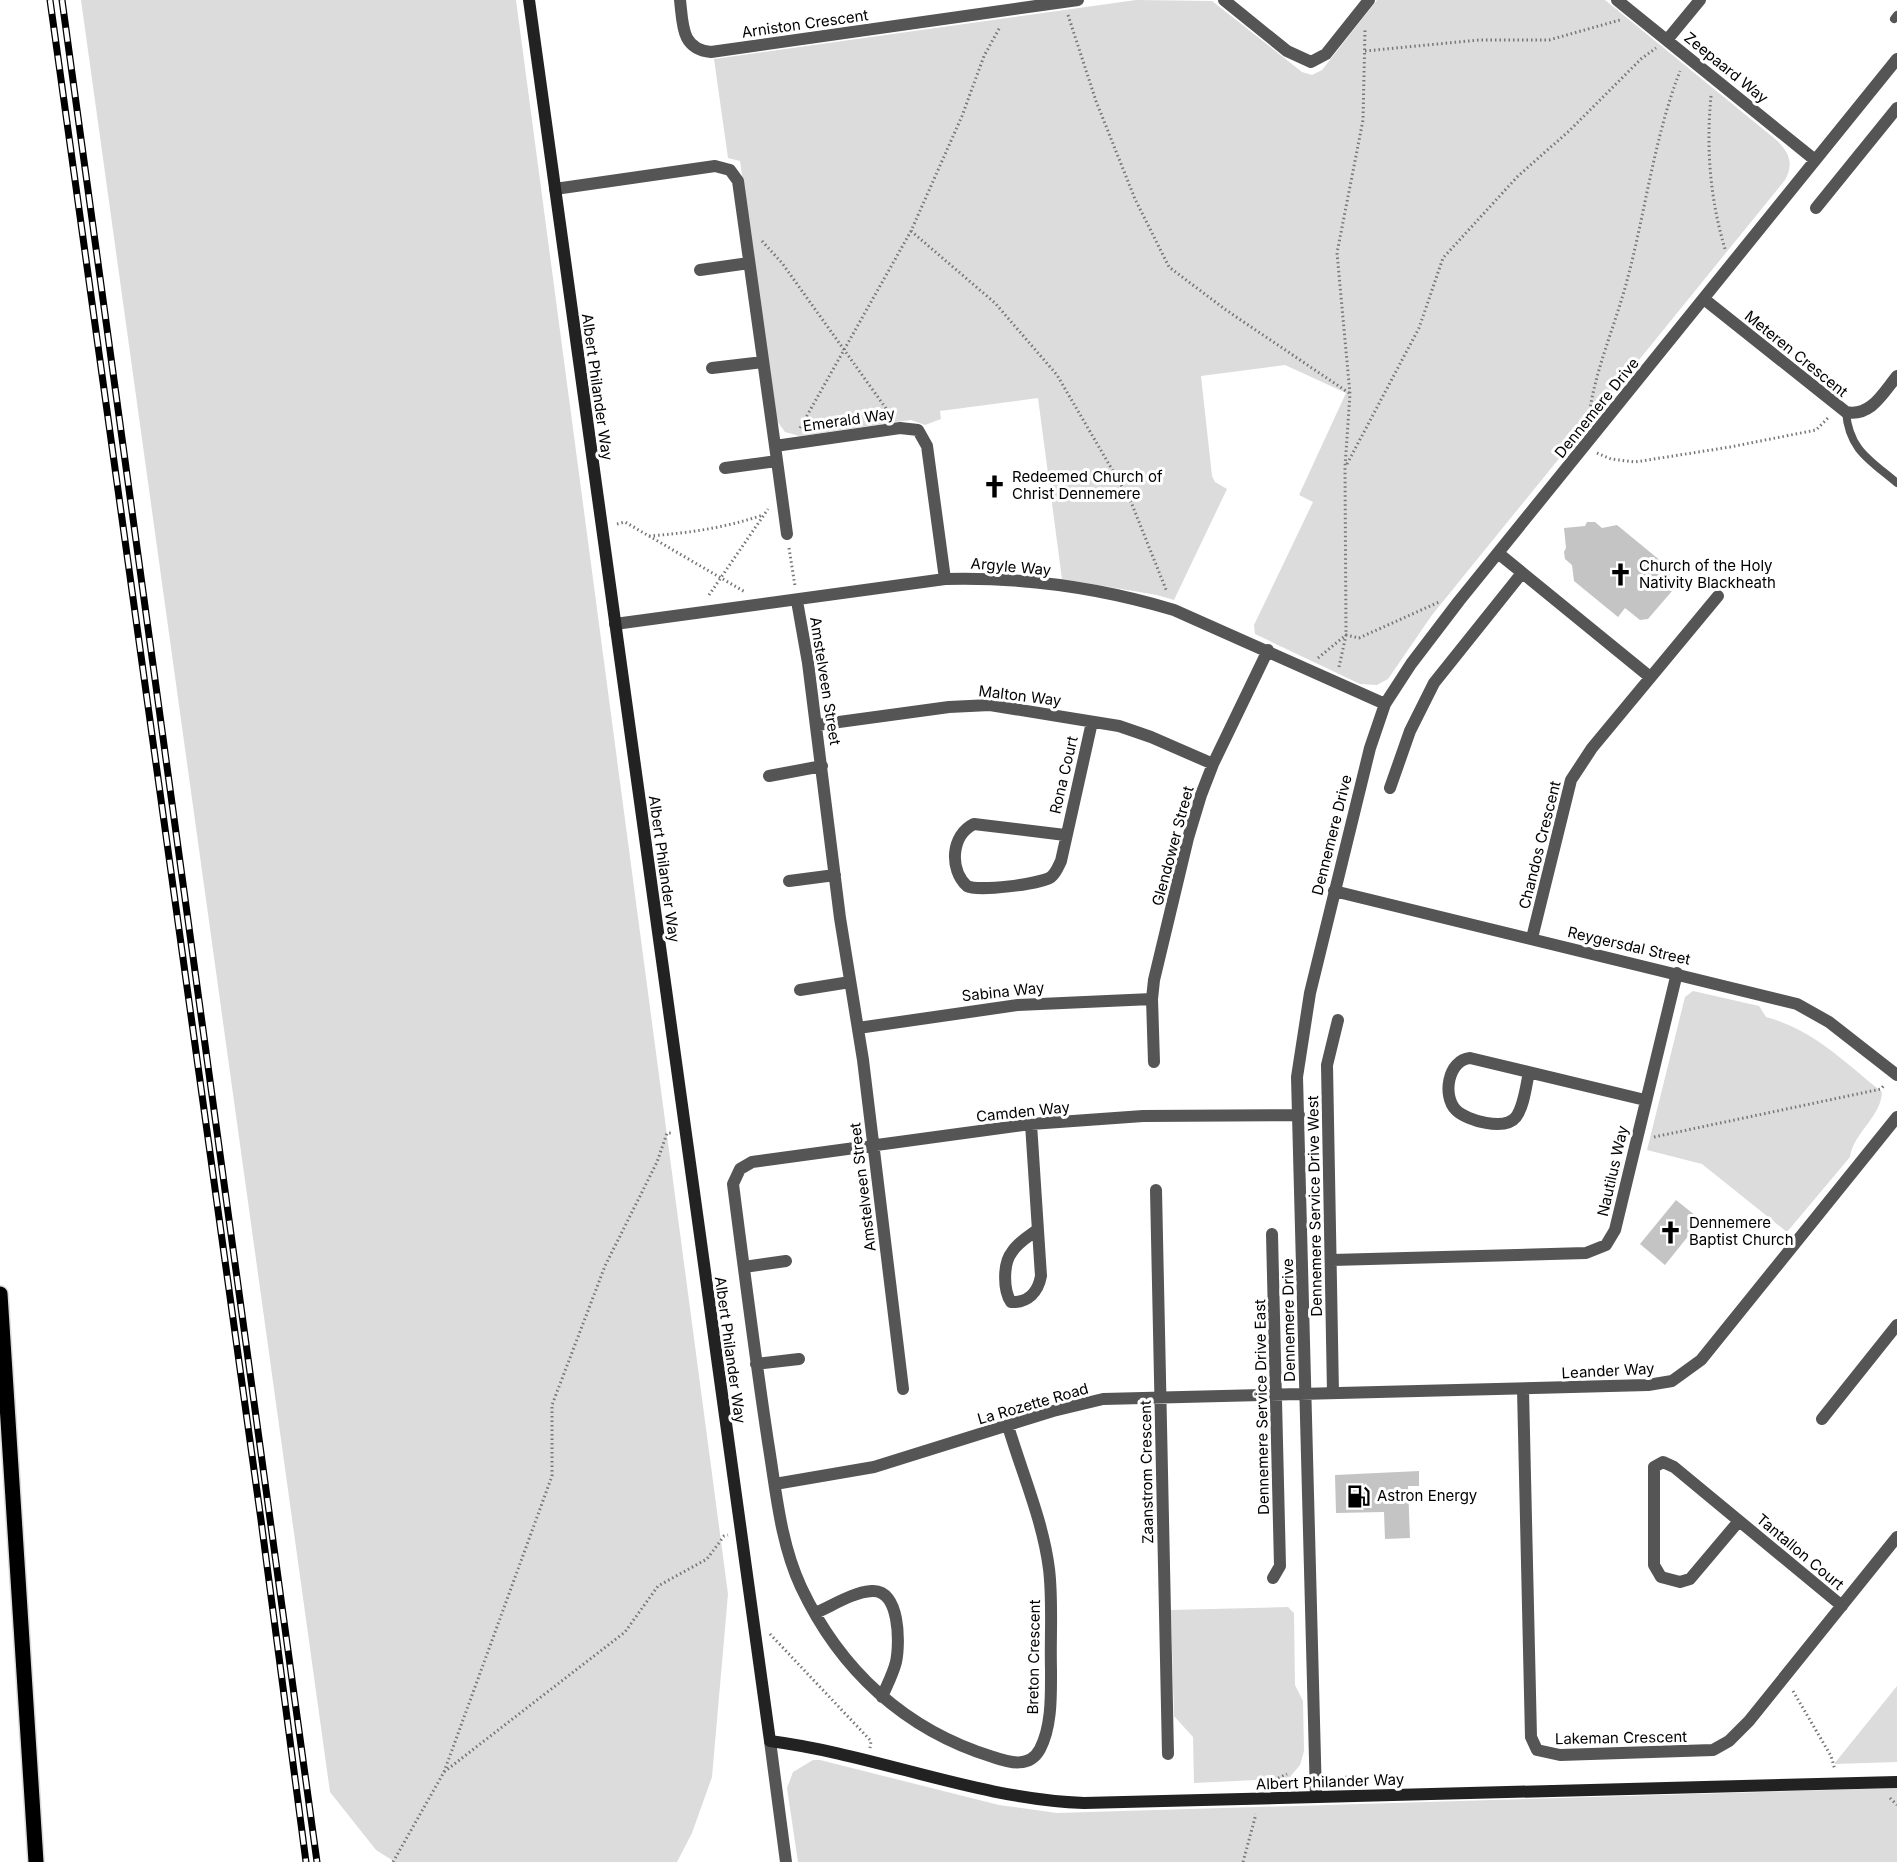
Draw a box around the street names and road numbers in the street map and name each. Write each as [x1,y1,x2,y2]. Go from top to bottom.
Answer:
street label: Arniston Crescent [740,5,870,42]
street label: Zeepaard Way [1680,28,1773,108]
street label: Meteren Crescent [1741,306,1852,401]
street label: Albert Philander Way [578,312,617,462]
street label: Dennemere Drive [1550,354,1643,462]
street label: Emerald Way [802,404,897,435]
street label: Argyle Way [970,554,1053,580]
street label: Amstelveen Street [806,615,845,747]
street label: Malton Way [978,681,1063,710]
street label: Rona Court [1045,734,1082,816]
street label: Dennemere Drive [1307,773,1356,897]
street label: Chandos Crescent [1514,779,1565,911]
street label: Glendower Street [1147,784,1198,908]
street label: Albert Philander Way [645,794,684,944]
street label: Reygersdal Street [1566,922,1692,969]
street label: Sabina Way [961,978,1046,1005]
street label: Dennemere Service Drive West [1303,1095,1326,1317]
street label: Camden Way [975,1097,1071,1126]
street label: Amstelveen Street [845,1121,880,1253]
street label: Nautilus Way [1593,1123,1632,1218]
street label: Dennemere Drive [1278,1258,1299,1382]
street label: Albert Philander Way [711,1275,750,1425]
street label: Dennemere Service Drive East [1250,1299,1273,1515]
street label: Leander Way [1561,1359,1656,1382]
street label: La Rozette Road [975,1379,1091,1428]
street label: Zaanstrom Crescent [1136,1400,1157,1544]
street label: Tantallon Court [1753,1510,1848,1594]
street label: Breton Crescent [1023,1599,1044,1715]
street label: Lakeman Crescent [1555,1727,1687,1748]
street label: Albert Philander Way [1256,1769,1405,1794]

